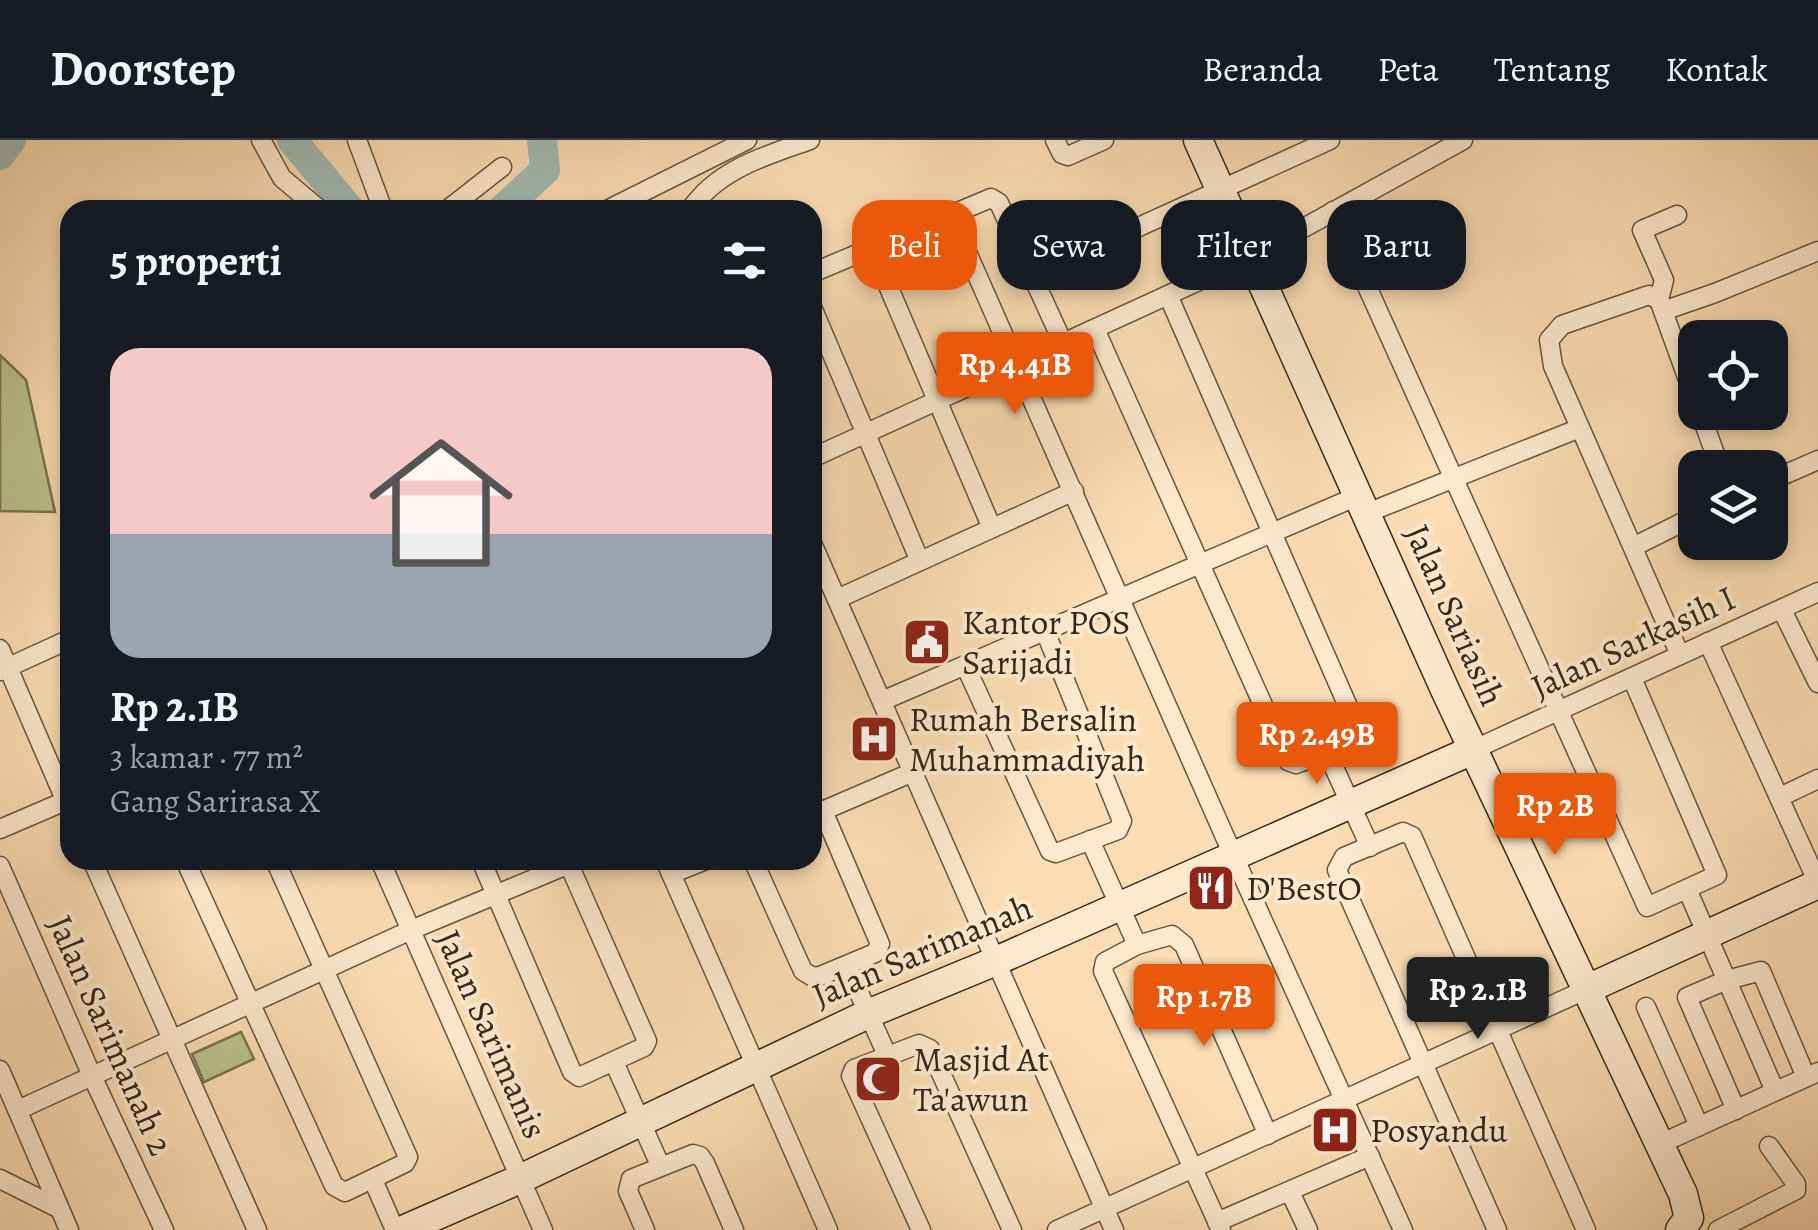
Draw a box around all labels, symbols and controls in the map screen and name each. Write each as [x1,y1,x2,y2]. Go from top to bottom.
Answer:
text: Doorstep [50,36,236,102]
text: Beranda [1203,45,1322,93]
text: Peta [1377,45,1439,93]
text: Tentang [1494,45,1610,93]
text: Kontak [1665,45,1768,93]
chip: Beli [852,200,977,290]
chip: Sewa [997,200,1141,290]
chip: Filter [1161,200,1307,290]
chip: Baru [1327,200,1466,290]
text: 5 properti [110,232,282,289]
icon: filters [717,233,772,288]
map controls [1678,320,1788,560]
button: locate [1678,320,1788,430]
pin: Rp 4.41B [912,332,1118,417]
text: Rp 4.41B [958,342,1072,386]
icon: home [351,413,531,593]
button: layers [1678,450,1788,560]
street label: Jalan Sariasih [1394,517,1516,713]
street label: Jalan Sarkasih I [1523,574,1743,710]
place label: Kantor POS Sarijadi [962,598,1131,686]
public building icon: Kantor POS Sarijadi [901,616,953,668]
text: Rp 2.1B [110,678,239,735]
place label: Rumah Bersalin Muhammadiyah [909,695,1145,783]
pin: Rp 2.49B [1214,702,1420,787]
text: Rp 2.49B [1259,712,1375,756]
hospital icon: Rumah Bersalin Muhammadiyah [848,713,900,765]
text: 3 kamar · 77 m² [110,735,303,779]
pin: Rp 2B [1485,773,1625,858]
text: Gang Sarirasa X [110,779,320,823]
text: Rp 2B [1516,783,1594,827]
restaurant icon: D'BestO [1185,862,1237,914]
place label: D'BestO [1246,864,1362,912]
street label: Jalan Sarimanah [805,883,1039,1019]
street label: Jalan Sarimanah 2 [37,907,185,1163]
street label: Jalan Sarimanis [425,922,559,1146]
pin: Rp 2.1B [1386,957,1570,1042]
pin: Rp 1.7B [1112,964,1296,1049]
text: Rp 2.1B [1429,967,1527,1011]
text: Rp 1.7B [1156,974,1252,1018]
place label: Masjid At Ta'awun [913,1035,1049,1123]
mosque icon: Masjid At Ta'awun [852,1053,904,1105]
hospital icon: Posyandu [1309,1104,1361,1156]
place label: Posyandu [1370,1106,1508,1154]

